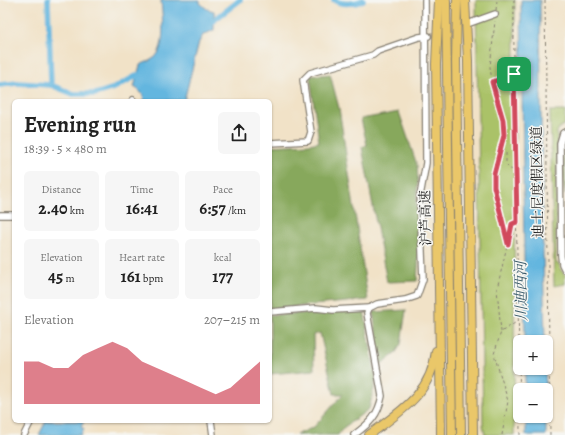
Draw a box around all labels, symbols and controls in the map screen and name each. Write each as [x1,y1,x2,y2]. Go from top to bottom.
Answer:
pin [497,57,531,91]
icon: arrive [503,63,525,85]
text: Evening run [24,110,136,140]
button: share [218,112,260,154]
street label: 迪士尼度假区绿道 [527,126,548,238]
text: 18:39 · 5 × 480 m [24,140,107,157]
text: Distance [42,182,81,197]
text: Time [131,182,153,197]
text: Pace [212,182,233,197]
street label: 沪芦高速 [416,190,435,246]
text: 2.40 [38,197,68,220]
text: 16:41 [126,197,158,220]
text: 6:57 [199,197,226,220]
text: km [68,203,84,218]
text: /km [226,203,246,218]
text: Elevation [40,250,82,265]
text: Heart rate [119,250,165,265]
text: kcal [214,250,231,265]
water label: 川迪西河 [510,258,532,321]
text: 45 [48,265,63,288]
text: 161 [121,265,141,288]
text: 177 [212,265,233,288]
text: m [63,271,75,286]
text: bpm [141,271,163,286]
text: Elevation [24,311,74,328]
text: 207–215 m [204,311,260,328]
map controls [513,335,553,423]
button: + [513,335,553,375]
button: − [513,383,553,423]

